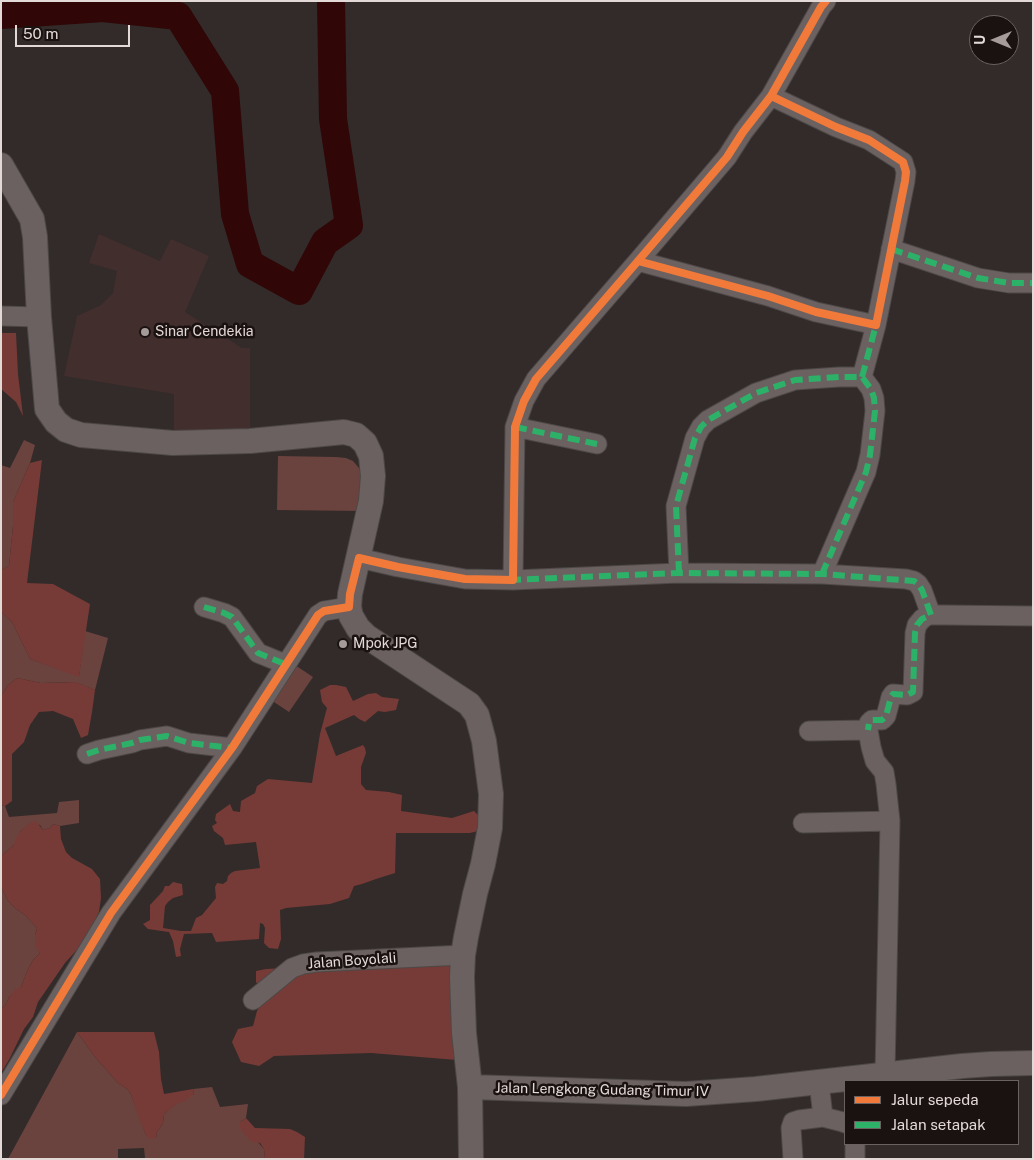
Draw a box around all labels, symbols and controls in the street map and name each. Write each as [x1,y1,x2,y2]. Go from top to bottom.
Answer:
scale bar [18,15,132,47]
north arrow [969,15,1019,65]
text: 50 m [23,25,58,42]
text: U [972,35,988,45]
place label: Sinar Cendekia [155,324,254,340]
marker: Sinar Cendekia [139,326,151,338]
place label: Mpok JPG [353,636,418,652]
marker: Mpok JPG [337,638,349,650]
street label: Jalan Boyolali [307,950,397,972]
street label: Jalan Lengkong Gudang Timur IV [495,1080,709,1100]
legend [844,1080,1019,1145]
text: Jalur sepeda [891,1091,979,1108]
text: Jalan setapak [891,1116,986,1133]

